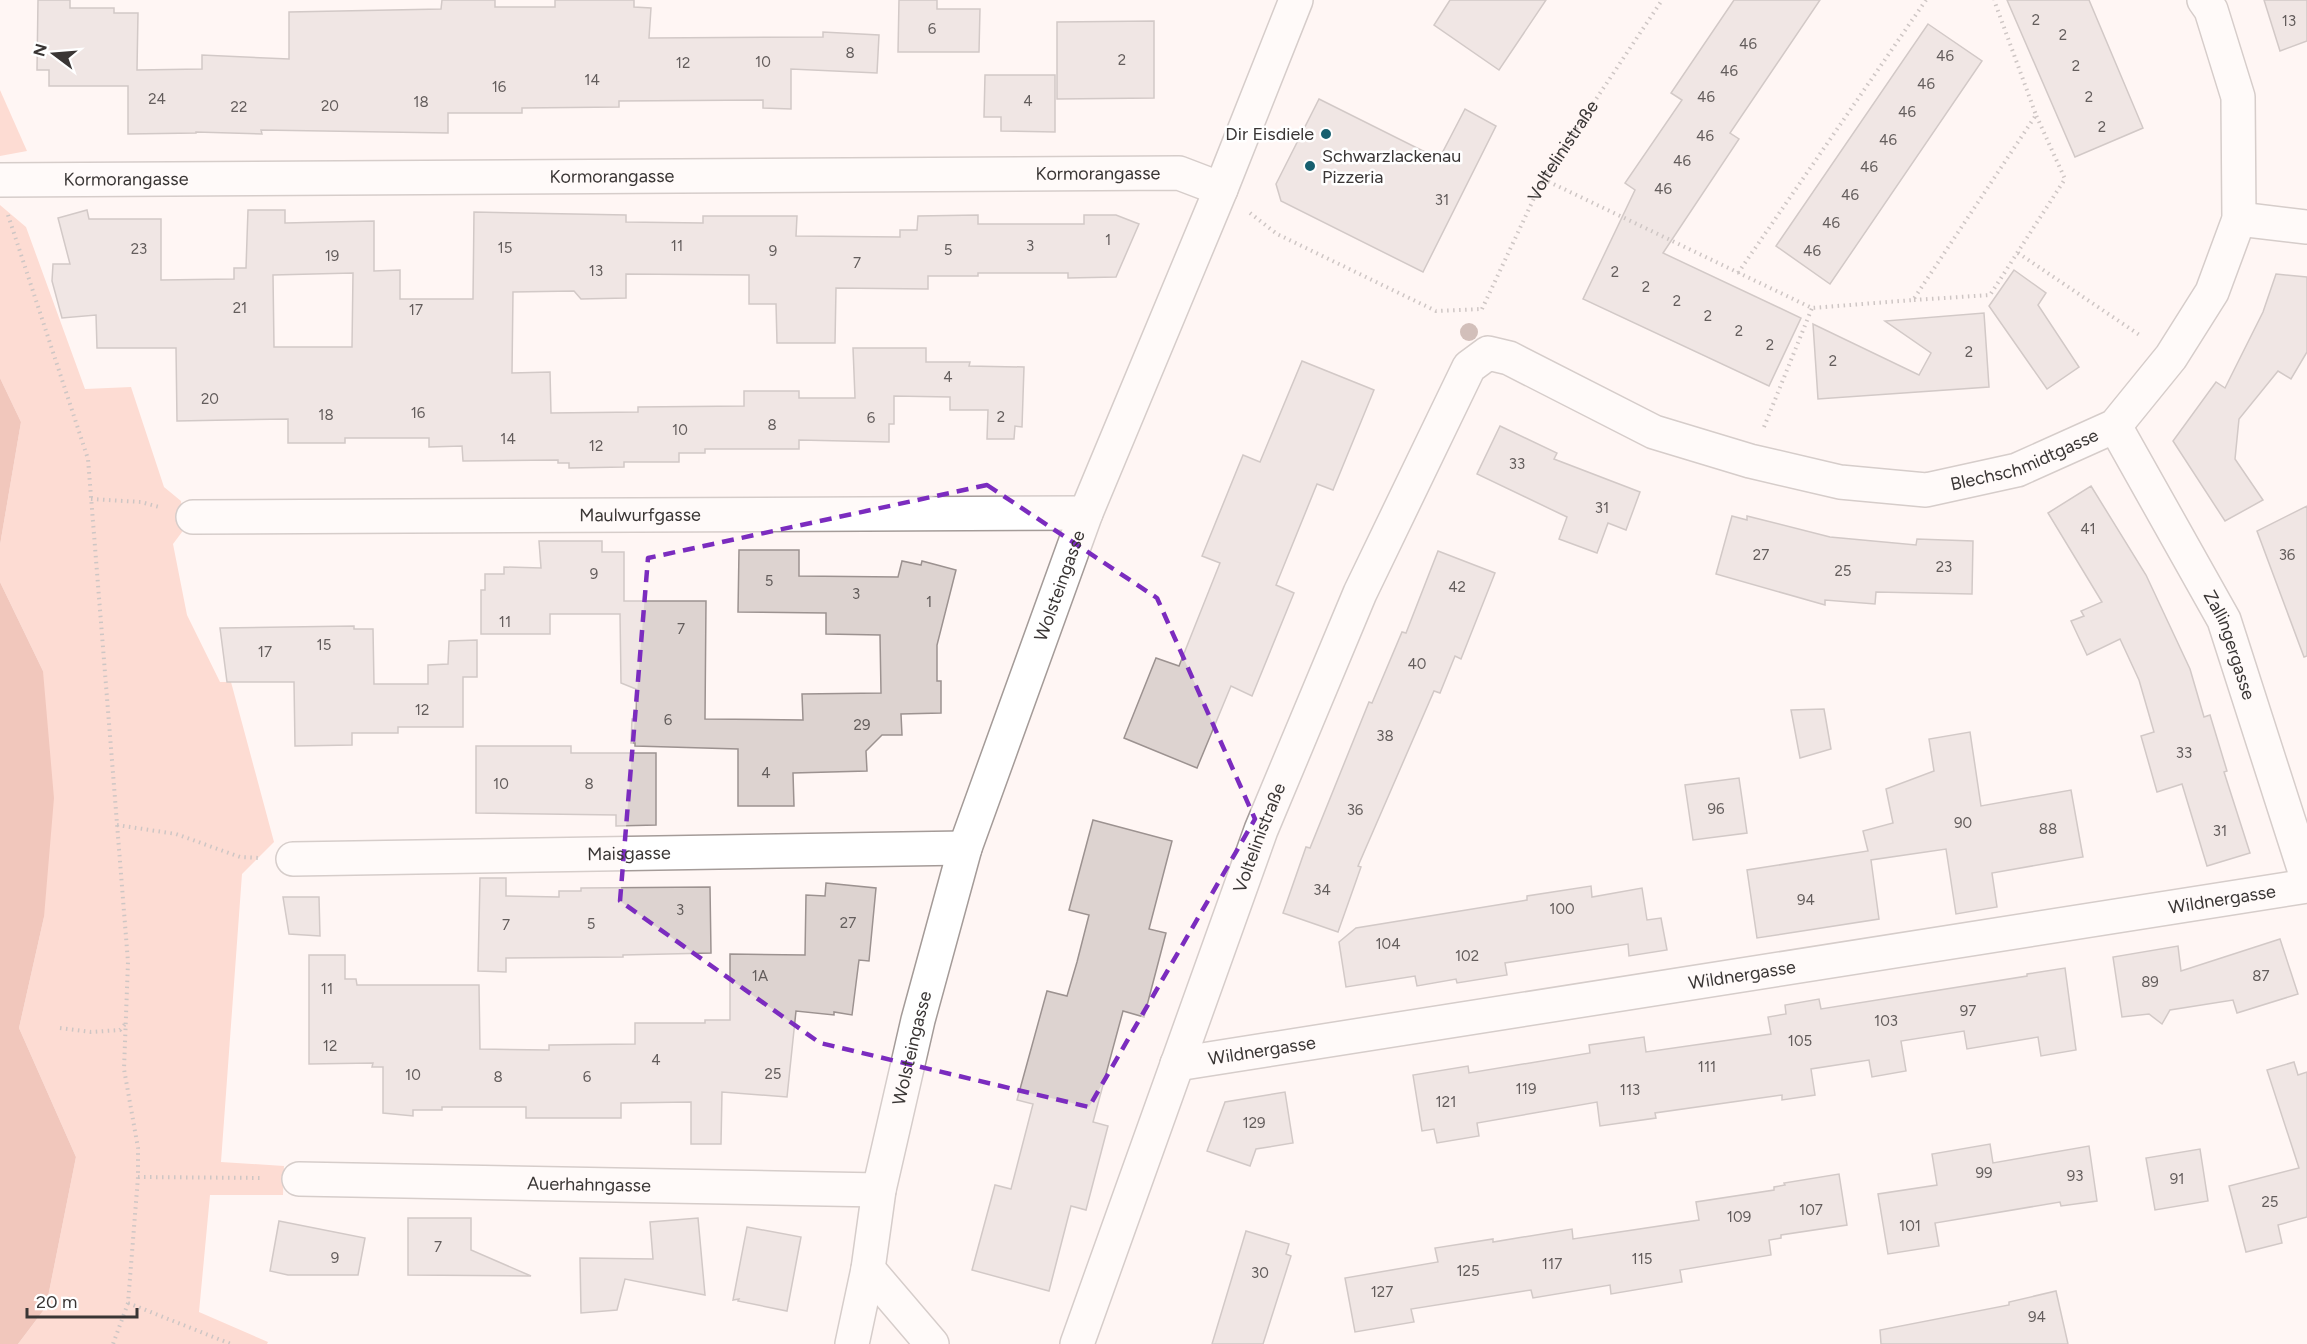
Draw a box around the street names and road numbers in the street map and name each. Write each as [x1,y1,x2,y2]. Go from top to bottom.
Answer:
street label: Voltelinistraße [1523,96,1603,205]
street label: Kormorangasse [1035,162,1161,185]
street label: Kormorangasse [549,165,675,188]
street label: Kormorangasse [63,168,189,191]
street label: Blechschmidtgasse [1948,424,2102,495]
street label: Maulwurfgasse [579,504,701,526]
street label: Wolsteingasse [1030,527,1090,644]
street label: Zallingergasse [2199,586,2260,703]
street label: Voltelinistraße [1228,780,1290,896]
street label: Maisgasse [587,842,671,865]
street label: Wildnergasse [2167,880,2278,919]
street label: Wildnergasse [1687,956,1797,994]
street label: Wolsteingasse [888,988,936,1107]
street label: Wildnergasse [1207,1031,1317,1070]
street label: Auerhahngasse [527,1172,651,1197]

